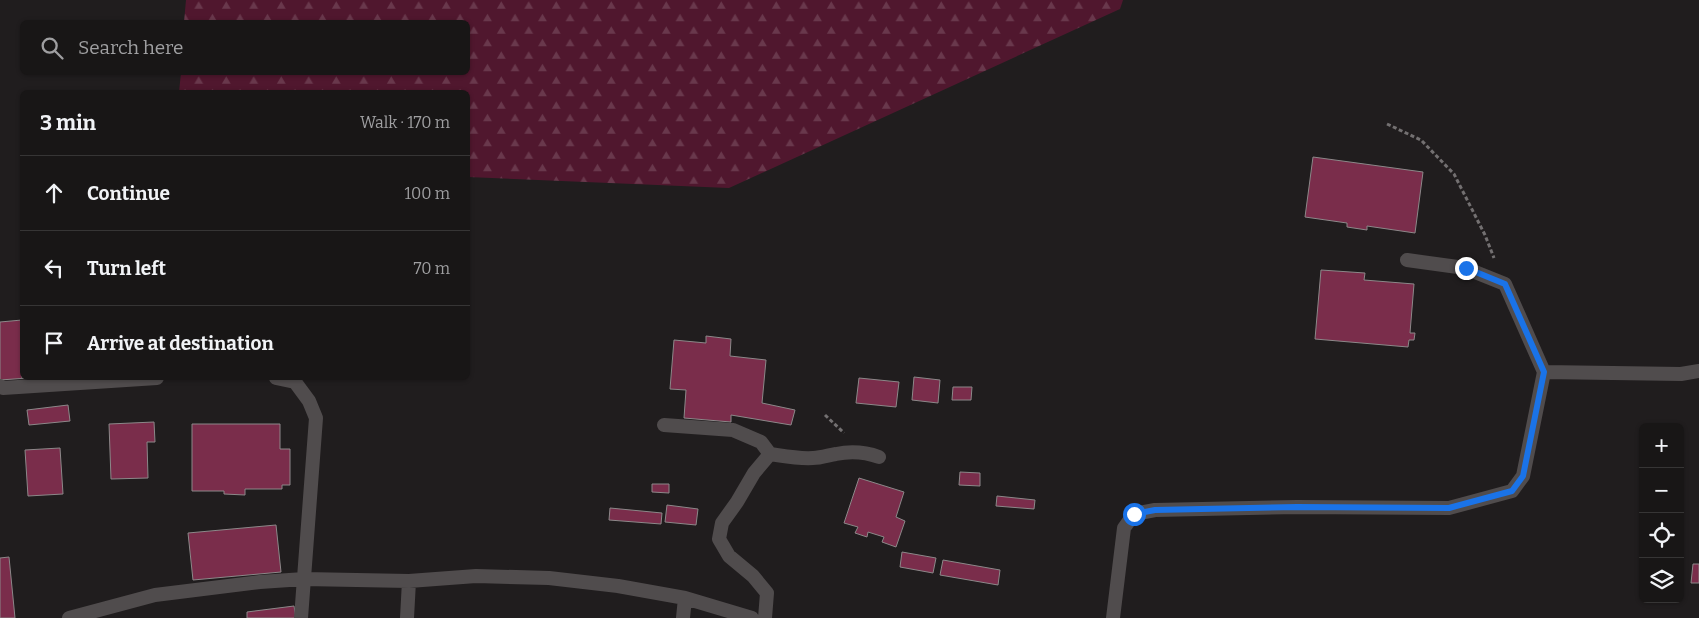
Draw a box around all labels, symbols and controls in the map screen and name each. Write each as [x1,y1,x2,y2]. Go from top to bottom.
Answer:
search box [20,20,470,75]
icon: search [38,34,66,62]
text: Search here [78,36,183,59]
text: 3 min [40,110,96,136]
text: Walk · 170 m [360,113,450,132]
icon: ahead [40,179,68,207]
text: Continue [87,182,170,205]
text: 100 m [405,184,450,203]
icon: left [40,254,68,282]
text: Turn left [87,257,166,280]
route end [1455,257,1478,280]
text: 70 m [414,259,450,278]
icon: arrive [40,329,68,357]
text: Arrive at destination [87,332,274,355]
map controls [1639,423,1684,603]
button: + [1639,423,1684,468]
button: − [1639,468,1684,513]
route start [1123,503,1146,526]
button: locate [1639,513,1684,558]
button: layers [1639,558,1684,603]

